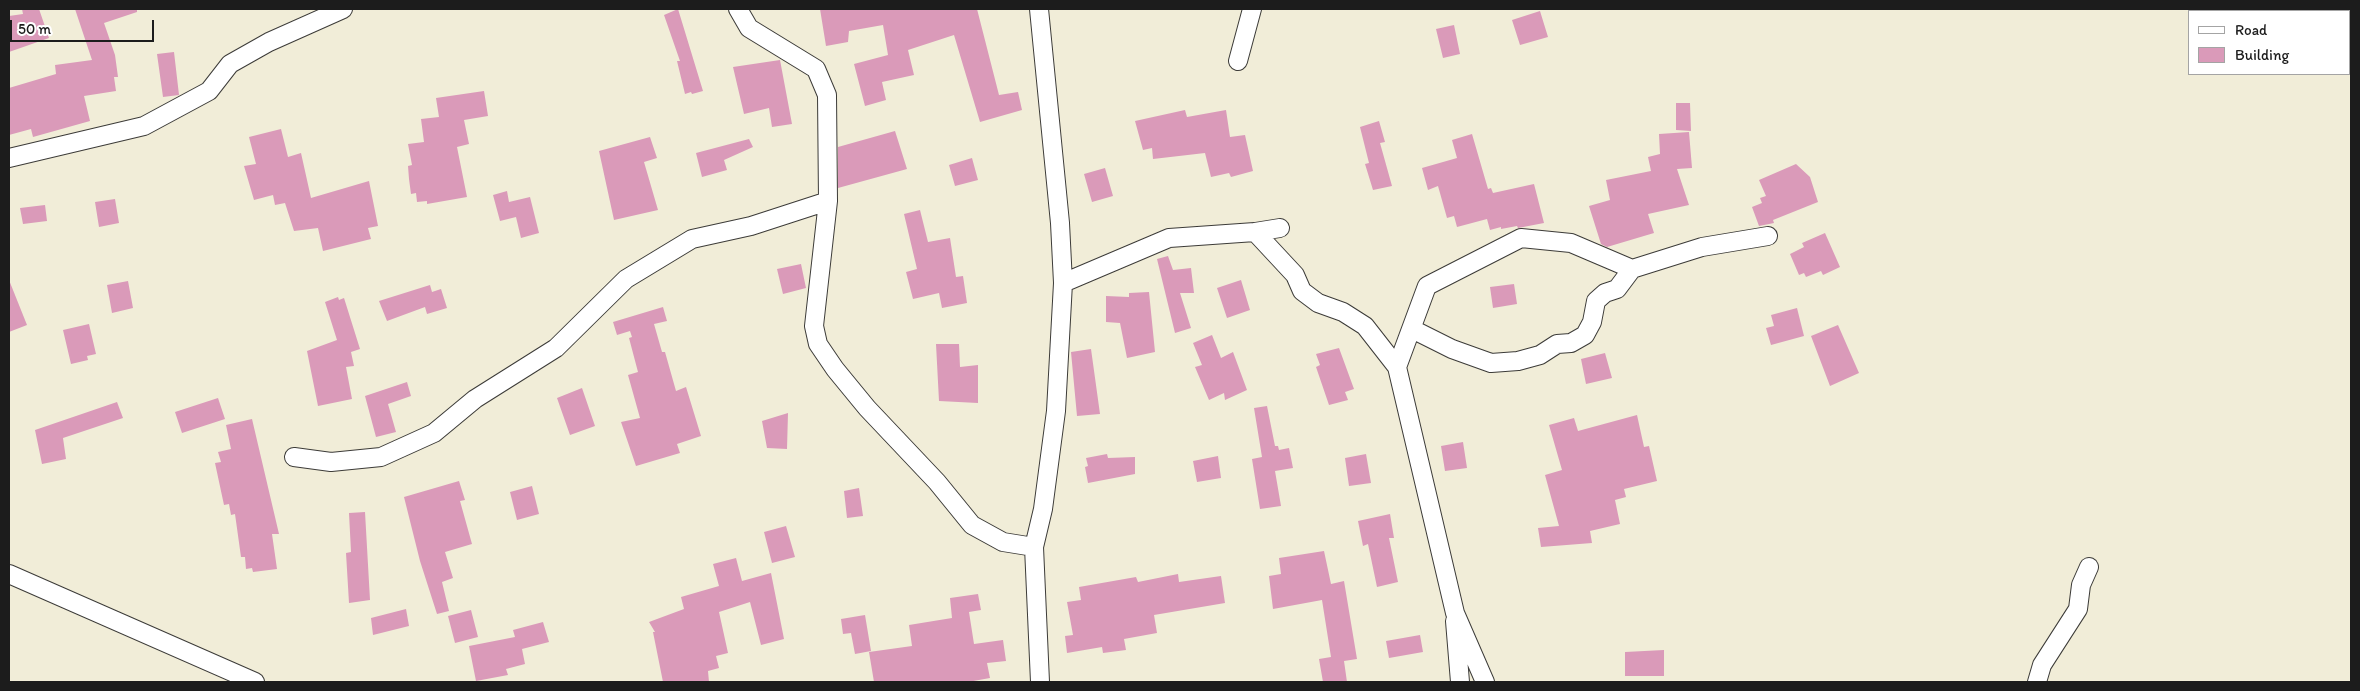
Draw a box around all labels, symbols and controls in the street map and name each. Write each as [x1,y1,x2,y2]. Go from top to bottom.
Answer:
scale bar [12,10,156,42]
legend [2188,10,2350,75]
text: 50 m [18,20,51,38]
text: Road [2235,21,2267,39]
text: Building [2235,46,2289,64]

